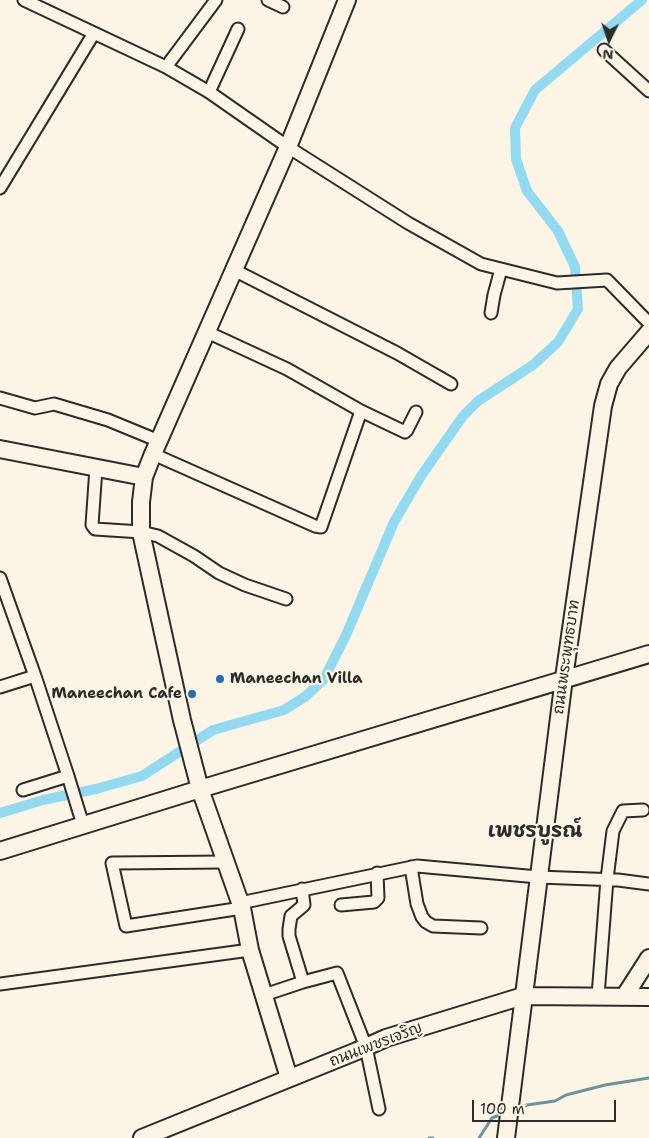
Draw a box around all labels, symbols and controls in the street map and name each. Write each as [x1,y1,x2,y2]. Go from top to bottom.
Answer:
north arrow [584,15,634,65]
text: N [602,46,614,64]
street label: ถนนพระพุทธบาท [550,599,584,715]
place label: Maneechan Villa [230,670,362,688]
marker: Maneechan Villa [214,673,226,685]
place label: Maneechan Cafe [51,685,182,703]
marker: Maneechan Cafe [186,688,198,700]
district label: เพชรบูรณ์ [488,820,582,844]
street label: ถนนเพชรเจริญ [327,1019,425,1071]
scale bar [474,1090,618,1122]
text: 100 m [480,1099,525,1119]

